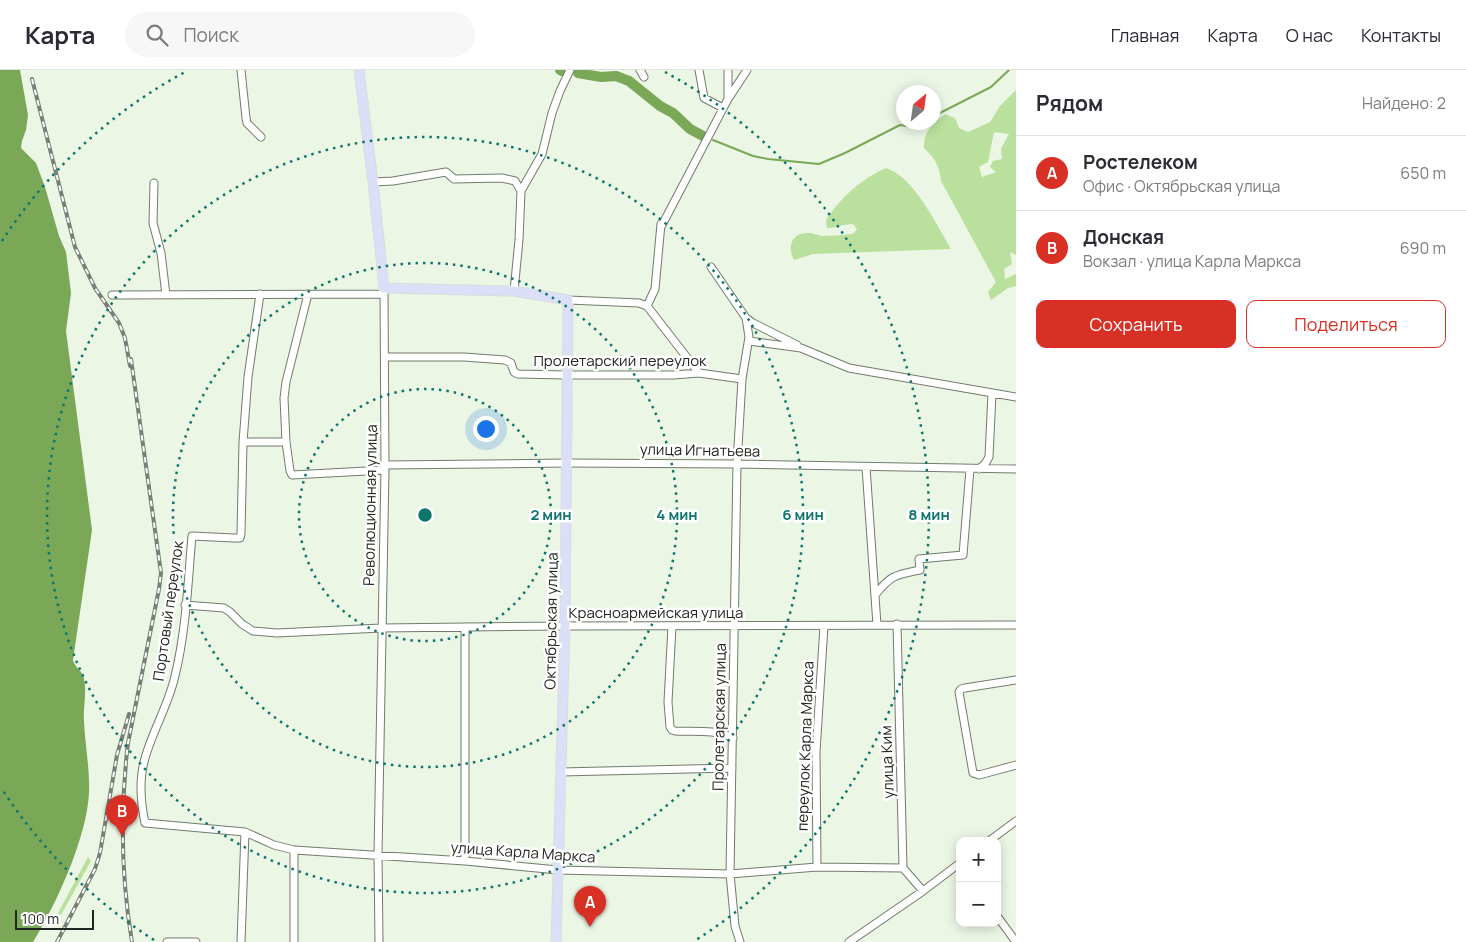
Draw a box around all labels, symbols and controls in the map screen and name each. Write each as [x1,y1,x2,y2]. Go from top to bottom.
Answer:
search box [125,12,475,57]
text: Карта [25,18,95,51]
icon: search [143,21,171,49]
text: Поиск [183,22,239,48]
text: Главная [1111,23,1180,47]
text: Карта [1208,23,1258,47]
text: О нас [1286,23,1333,47]
text: Контакты [1361,23,1441,47]
north arrow [896,85,941,130]
text: Рядом [1036,89,1103,117]
text: Найдено: 2 [1362,92,1446,114]
text: Ростелеком [1083,149,1198,175]
text: A [1047,162,1057,184]
text: 650 m [1400,162,1446,184]
text: Офис · Октябрьская улица [1083,175,1281,197]
text: Донская [1083,224,1164,250]
text: B [1047,237,1057,259]
text: 690 m [1400,237,1446,259]
text: Вокзал · улица Карла Маркса [1083,250,1301,272]
button: Сохранить [1036,300,1236,348]
button: Поделиться [1246,300,1446,348]
street label: Пролетарский переулок [533,350,707,371]
your location [473,416,499,442]
street label: Революционная улица [358,424,382,586]
street label: улица Игнатьева [640,438,760,462]
text: 2 мин [530,504,572,525]
text: 4 мин [656,504,698,525]
text: 6 мин [782,504,824,525]
text: 8 мин [908,504,950,525]
centre of rings [416,506,434,524]
street label: Портовый переулок [148,539,188,682]
street label: Октябрьская улица [539,552,563,690]
street label: Красноармейская улица [569,602,743,623]
street label: Пролетарская улица [707,643,731,791]
street label: переулок Карла Маркса [792,661,818,831]
street label: улица Ким [875,725,899,799]
pin: B [106,795,138,836]
street label: улица Карла Маркса [450,836,596,868]
map controls [956,837,1001,927]
button: + [956,837,1001,882]
button: − [956,882,1001,927]
pin: A [574,886,606,927]
scale bar [15,907,94,930]
text: 100 m [22,909,59,928]

